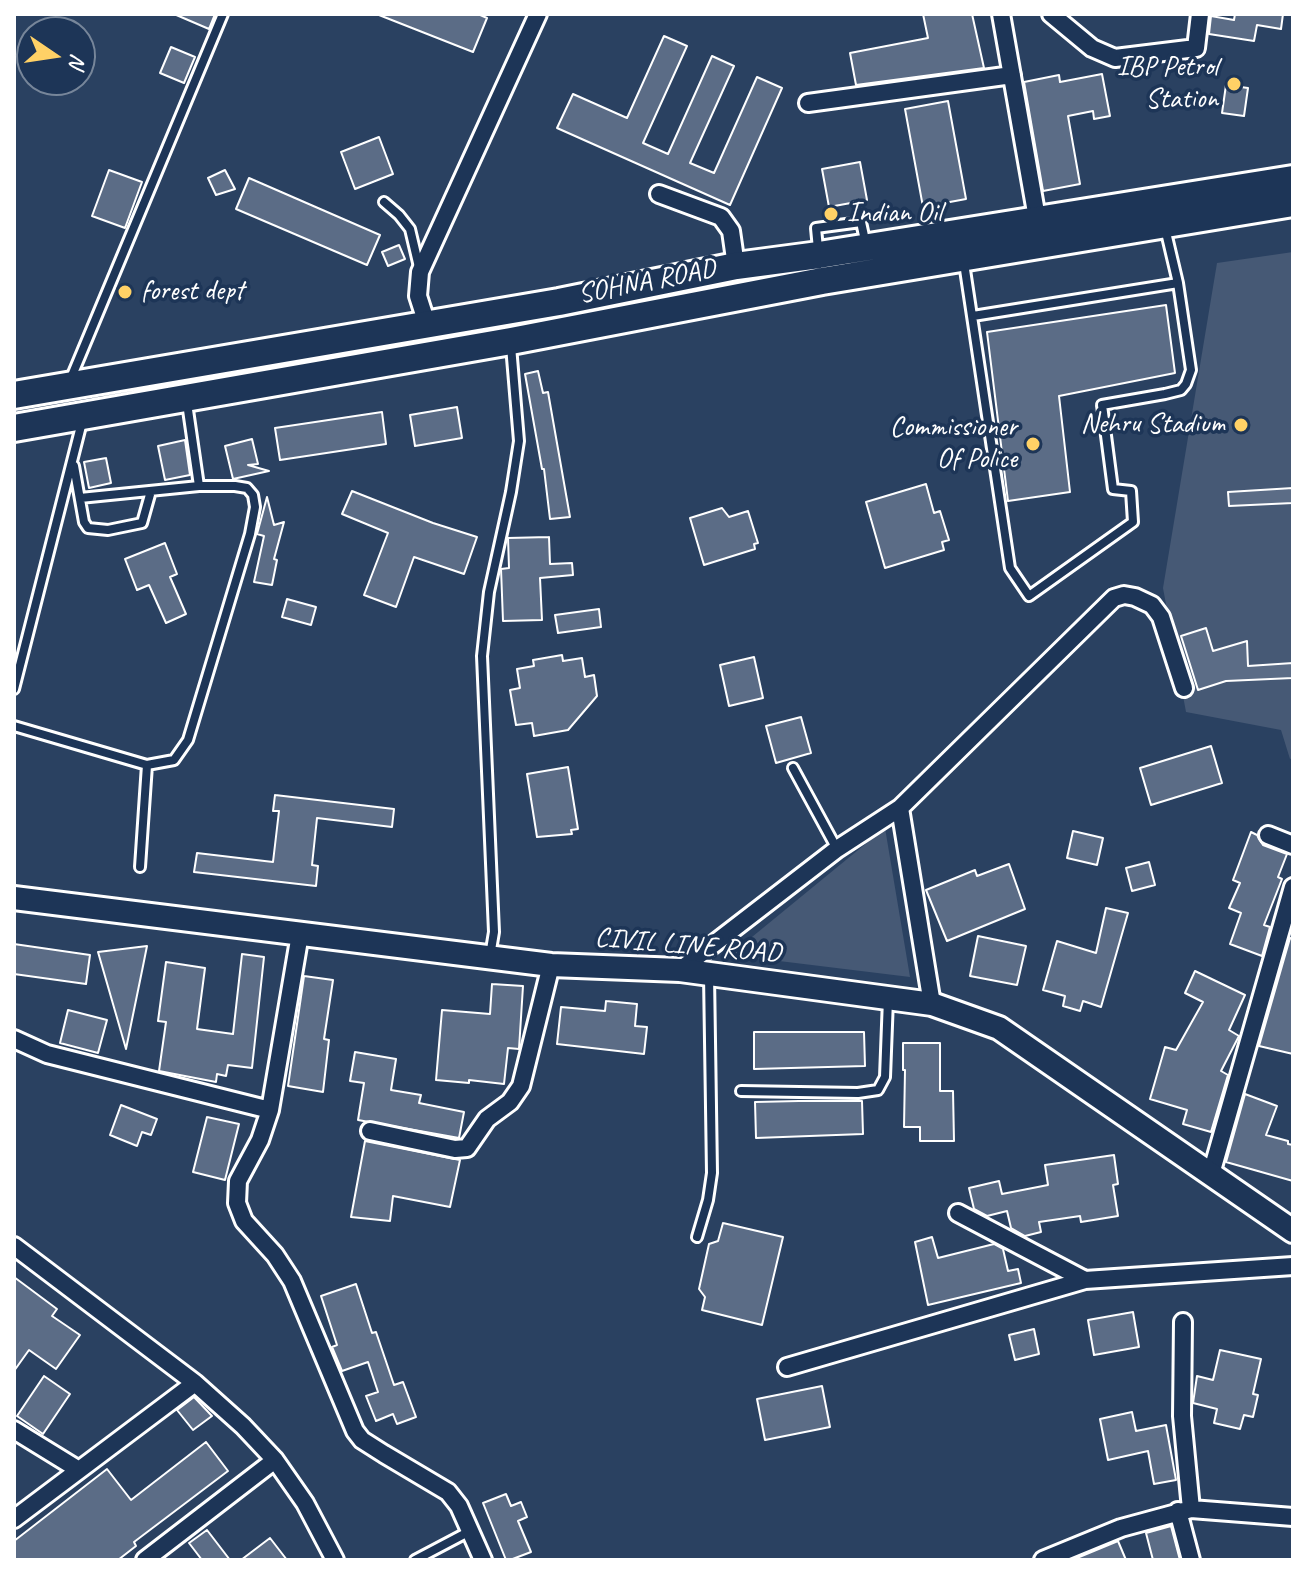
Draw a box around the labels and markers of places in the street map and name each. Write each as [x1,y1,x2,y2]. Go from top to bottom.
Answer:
place label: IBP Petrol Station [1117,51,1218,117]
marker: IBP Petrol Station [1225,75,1243,93]
place label: Indian Oil [847,197,942,231]
marker: Indian Oil [822,205,840,223]
place label: forest dept [141,275,244,309]
marker: forest dept [116,283,134,301]
place label: Nehru Stadium [1081,408,1225,442]
place label: Commissioner Of Police [890,411,1017,477]
marker: Nehru Stadium [1232,416,1250,434]
marker: Commissioner Of Police [1024,435,1042,453]

